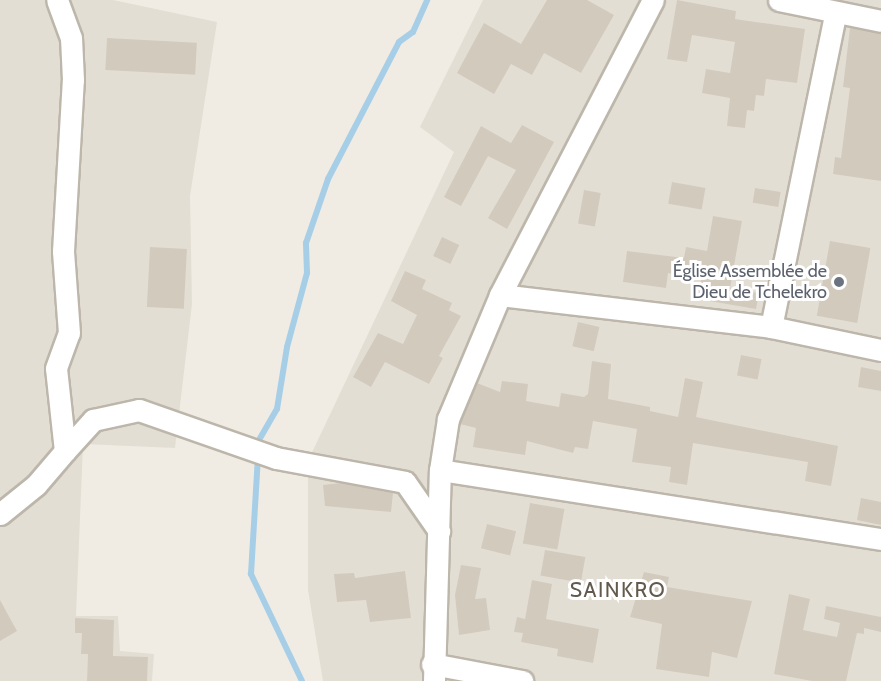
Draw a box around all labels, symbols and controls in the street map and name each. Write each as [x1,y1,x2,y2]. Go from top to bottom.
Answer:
place label: Église Assemblée de Dieu de Tchelekro [673,261,827,304]
marker: Église Assemblée de Dieu de Tchelekro [832,275,846,289]
district label: SAINKRO [570,577,666,603]

